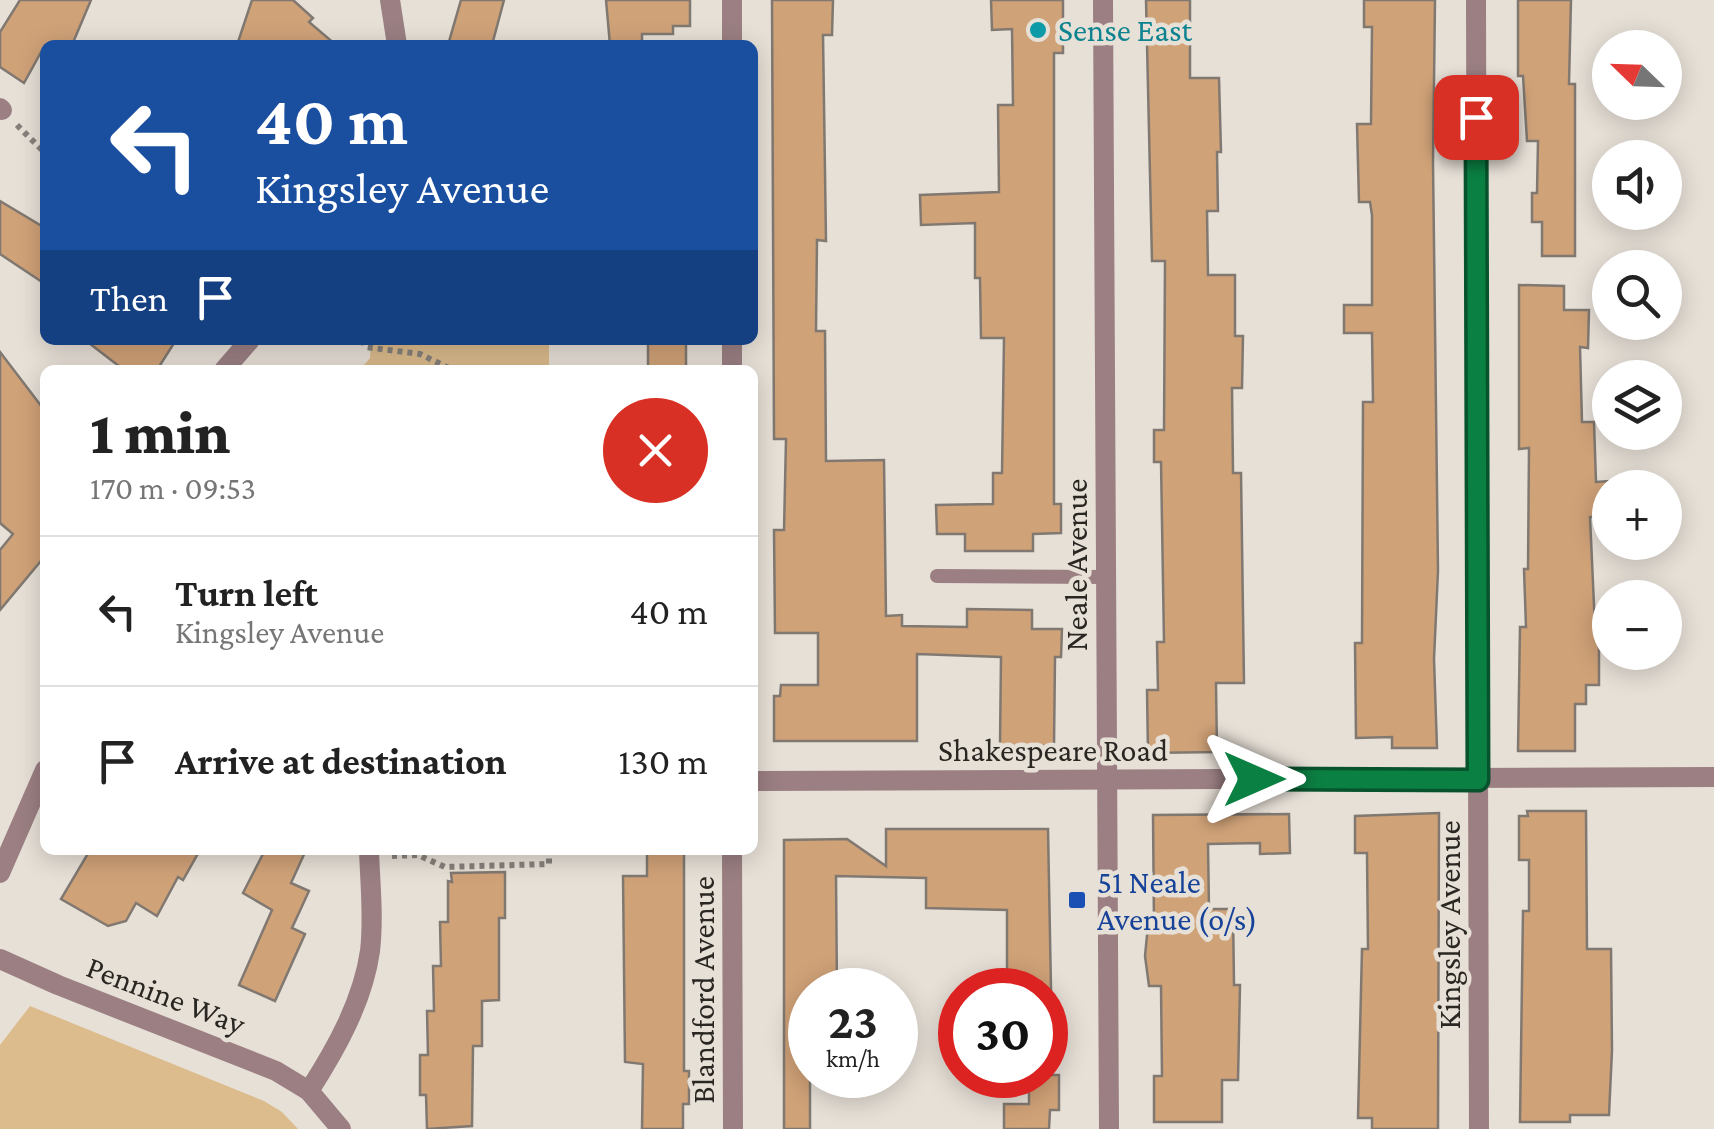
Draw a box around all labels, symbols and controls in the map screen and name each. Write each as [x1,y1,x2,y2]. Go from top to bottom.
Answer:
place label: Sense East [1058,12,1193,48]
marker: Sense East [1027,19,1049,41]
north arrow [1592,30,1682,120]
map controls [1592,30,1682,670]
pin [1434,75,1519,160]
icon: left [90,80,220,210]
text: 40 m [255,81,408,159]
icon: arrive [1449,90,1504,145]
button: sound [1592,140,1682,230]
text: Kingsley Avenue [255,163,549,213]
button: search [1592,250,1682,340]
icon: arrive [188,270,243,325]
text: Then [90,277,168,319]
button: layers [1592,360,1682,450]
button: close [603,398,708,503]
text: 1 min [90,399,230,466]
text: 170 m · 09:53 [90,470,256,506]
button: + [1592,470,1682,560]
street label: Neale Avenue [1058,479,1094,651]
text: Turn left [175,572,318,614]
button: − [1592,580,1682,670]
icon: left [90,584,145,639]
text: 40 m [629,590,708,632]
text: Kingsley Avenue [175,614,384,650]
position arrow [1202,727,1306,831]
street label: Shakespeare Road [938,732,1168,768]
icon: arrive [90,734,145,789]
text: Arrive at destination [175,740,507,782]
text: 130 m [618,740,708,782]
street label: Kingsley Avenue [1431,820,1467,1030]
place label: 51 Neale Avenue (o/s) [1097,864,1257,938]
street label: Blandford Avenue [685,876,721,1104]
marker: 51 Neale Avenue (o/s) [1066,889,1088,911]
street label: Pennine Way [82,948,251,1042]
speed limit sign: 30 [938,968,1068,1098]
text: 23 [828,993,878,1049]
text: km/h [826,1045,880,1072]

